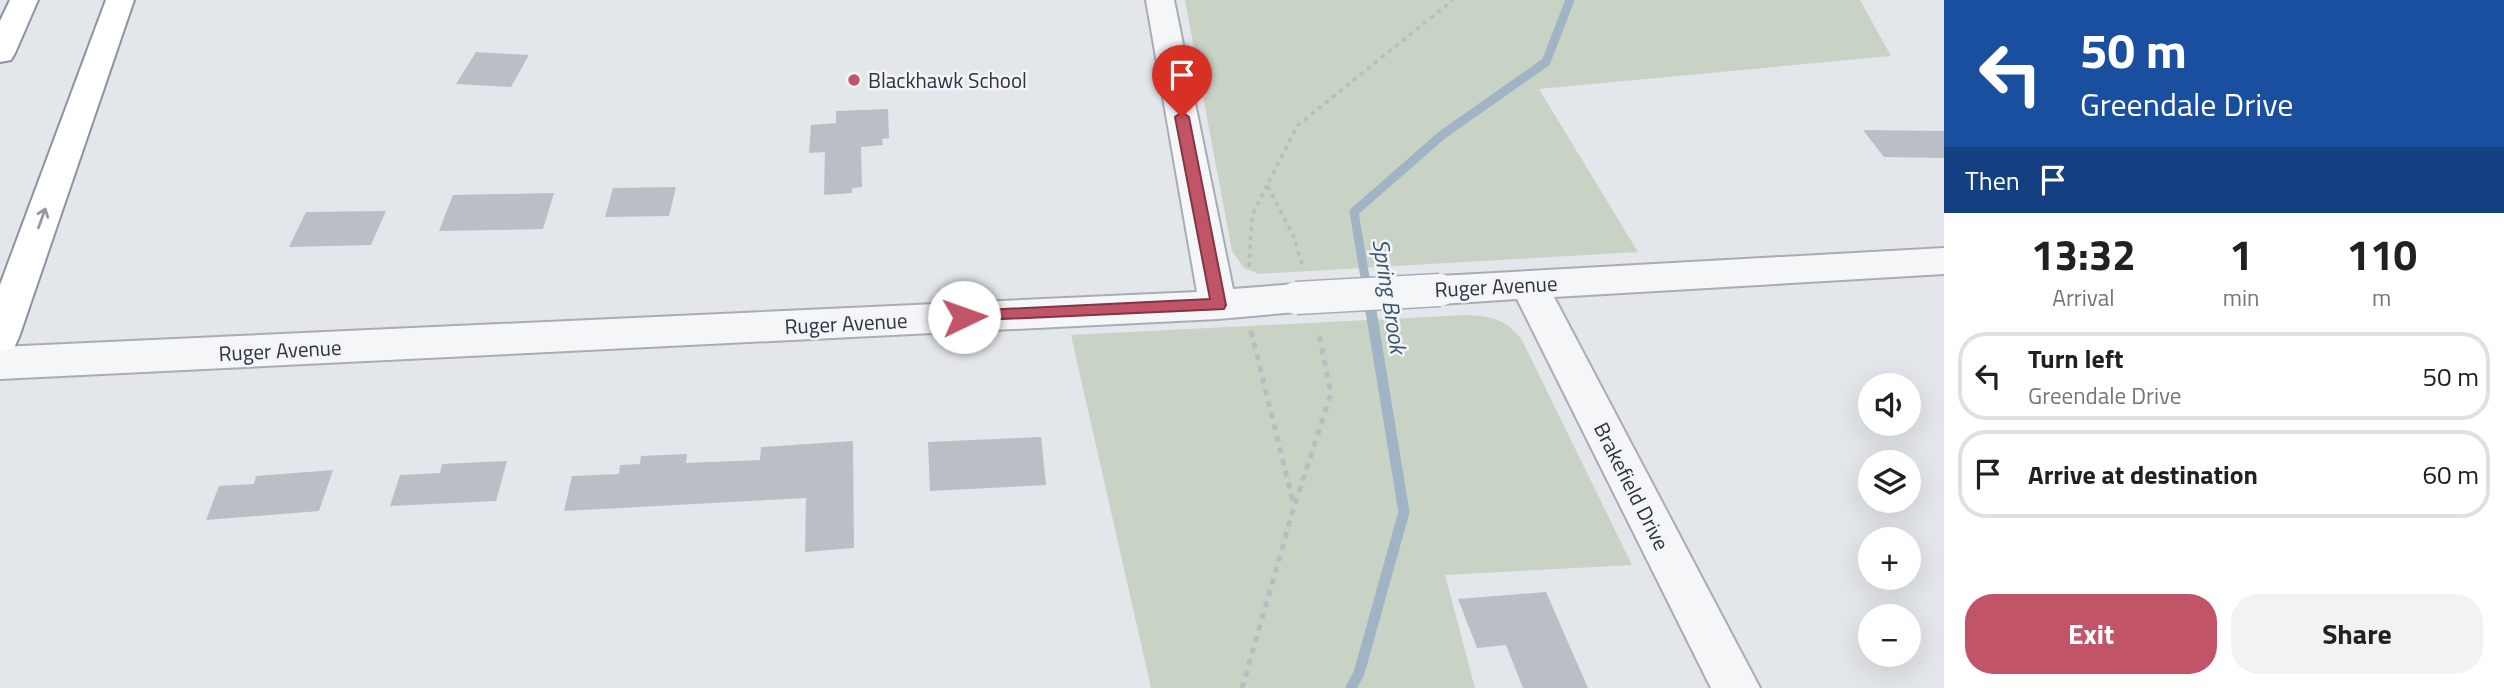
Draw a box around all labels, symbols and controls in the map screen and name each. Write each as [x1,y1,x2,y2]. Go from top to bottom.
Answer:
text: 50 m [2080,12,2187,87]
icon: left [1965,28,2056,119]
pin [1152,45,1212,117]
icon: arrive [1163,56,1201,94]
place label: Blackhawk School [868,64,1027,96]
marker: Blackhawk School [846,72,862,88]
text: Greendale Drive [2080,80,2294,128]
text: Then [1965,161,2020,200]
icon: arrive [2034,161,2072,199]
one-way arrow [37,208,49,230]
text: 13:32 [2031,222,2136,286]
text: 1 [2229,222,2253,286]
text: 110 [2346,222,2417,286]
water label: Spring Brook [1364,236,1417,358]
street label: Ruger Avenue [1434,267,1558,305]
position arrow [927,280,1001,354]
text: Arrival [2052,280,2115,315]
text: min [2223,280,2259,315]
text: m [2372,280,2391,315]
street label: Ruger Avenue [784,304,908,342]
street label: Ruger Avenue [218,331,342,369]
text: Turn left [2028,339,2123,378]
icon: left [1969,357,2007,395]
text: 50 m [2422,357,2479,396]
map controls [1858,373,1921,667]
button: sound [1858,373,1921,436]
text: Greendale Drive [2028,378,2181,413]
street label: Brakefield Drive [1586,416,1678,556]
button: layers [1858,450,1921,513]
icon: arrive [1969,455,2007,493]
text: Arrive at destination [2028,455,2258,494]
text: 60 m [2422,455,2479,494]
button: + [1858,527,1921,590]
button: Exit [1965,594,2217,674]
button: Share [2231,594,2483,674]
button: − [1858,604,1921,667]

